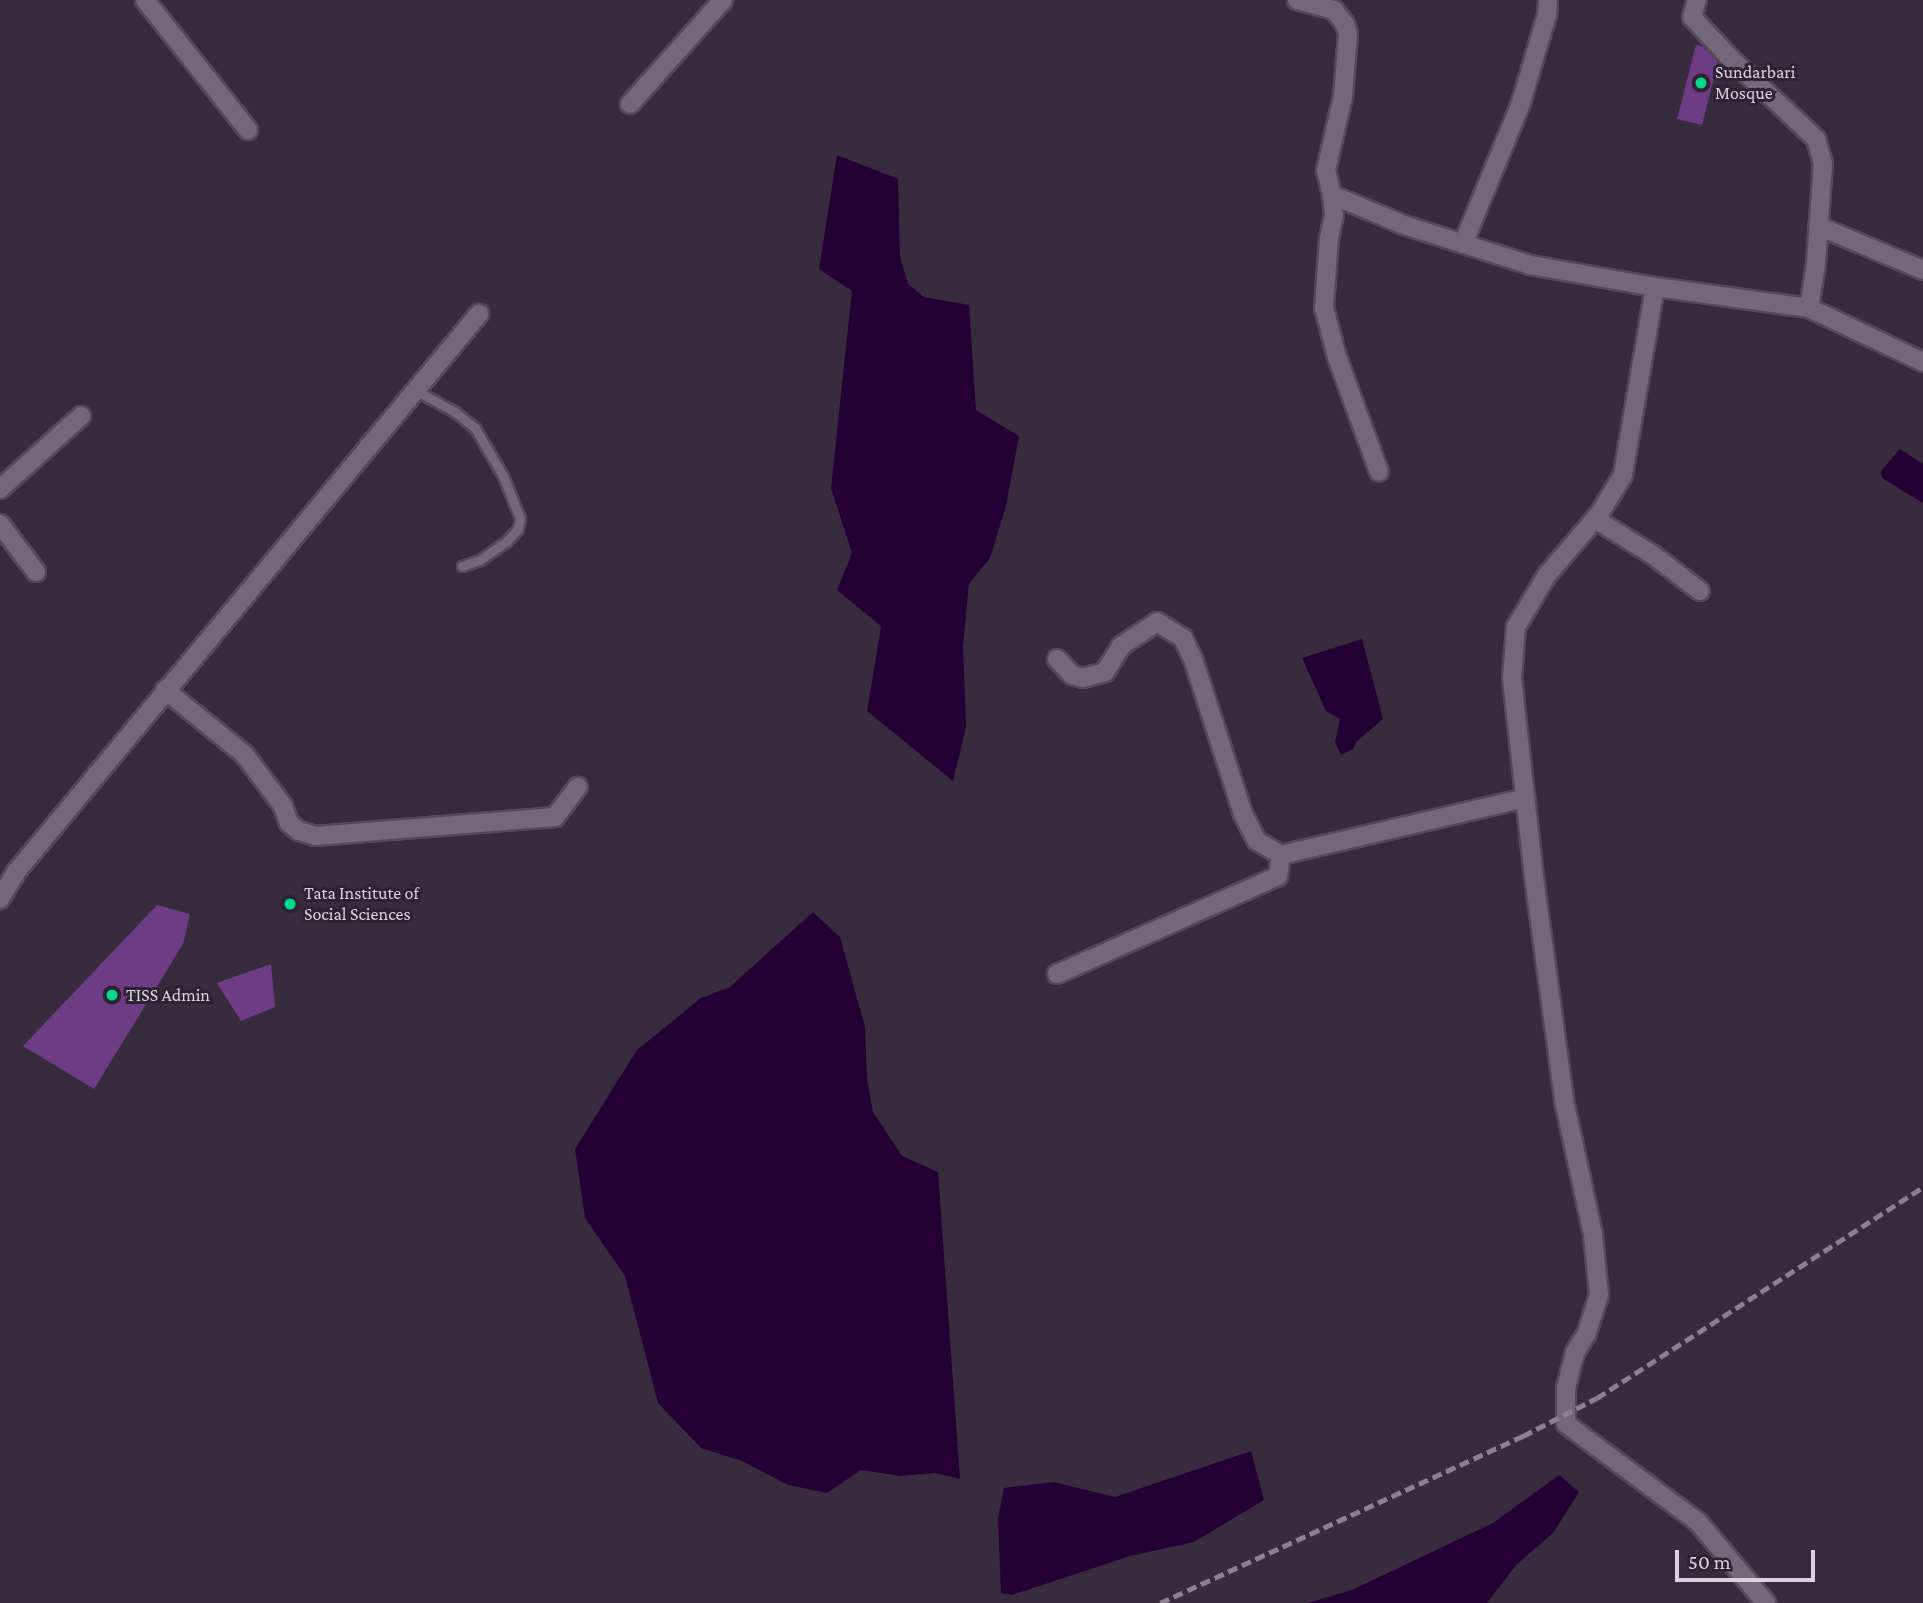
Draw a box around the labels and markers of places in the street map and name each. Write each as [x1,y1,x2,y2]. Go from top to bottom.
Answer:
place label: Sundarbari Mosque [1715,62,1795,104]
marker: Sundarbari Mosque [1693,75,1709,91]
place label: Tata Institute of Social Sciences [304,883,419,926]
marker: Tata Institute of Social Sciences [282,896,298,912]
place label: TISS Admin [126,984,210,1006]
marker: TISS Admin [104,987,120,1003]

